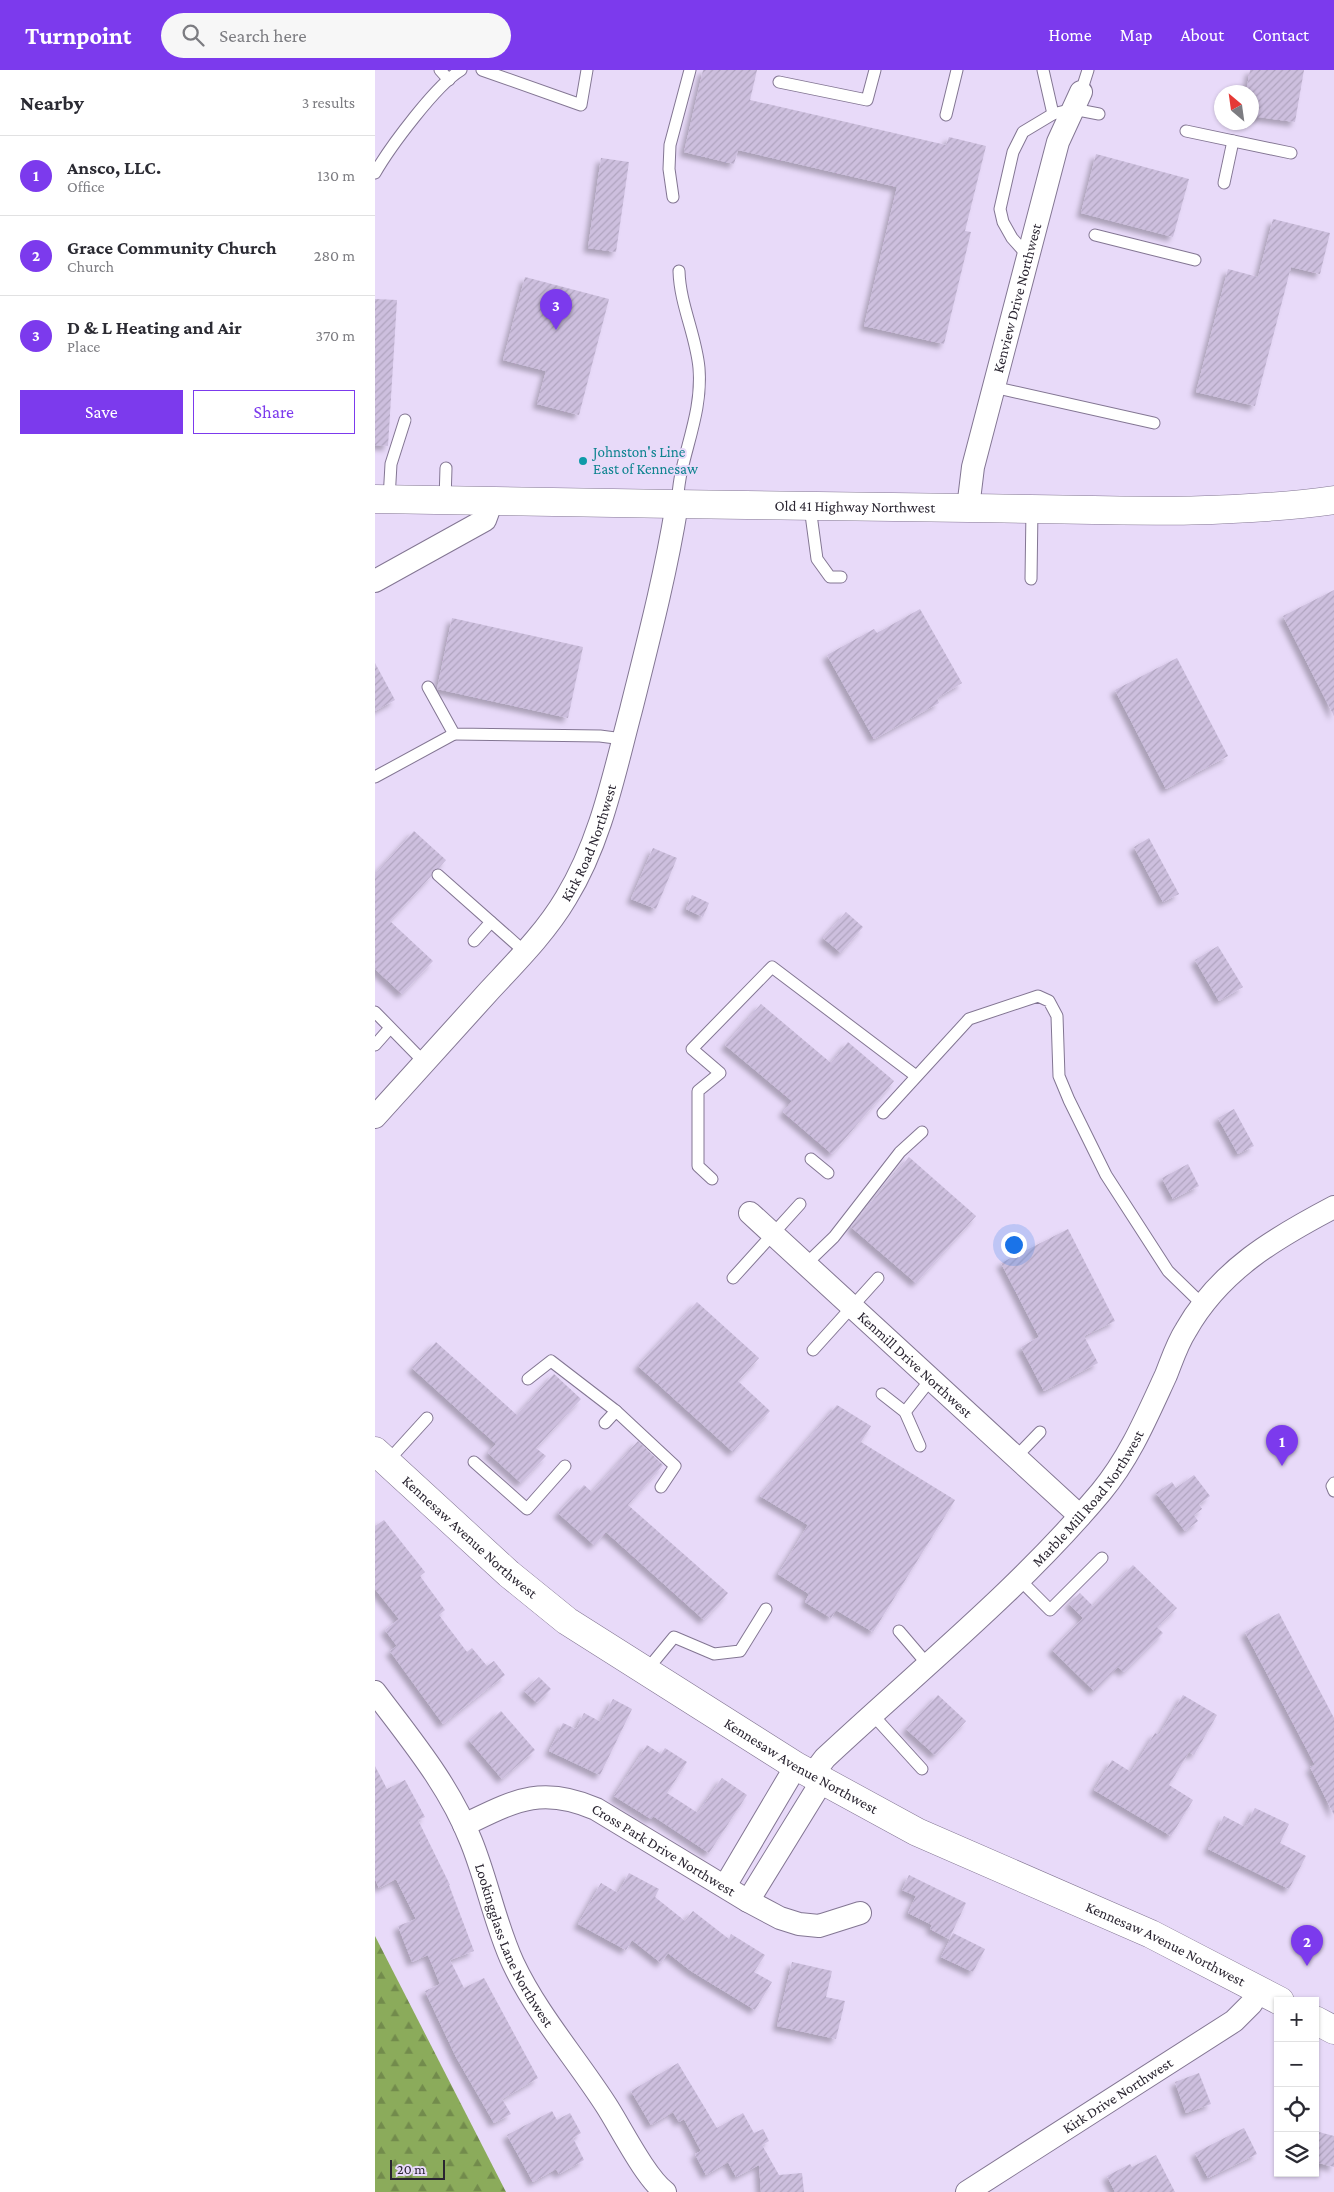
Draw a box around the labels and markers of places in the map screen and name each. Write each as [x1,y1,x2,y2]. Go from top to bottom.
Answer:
pin: 3 [540,289,572,330]
place label: Johnston's Line East of Kennesaw [591,444,699,477]
marker: Johnston's Line East of Kennesaw [577,455,589,467]
pin: 1 [1266,1425,1298,1466]
pin: 2 [1291,1925,1323,1966]

